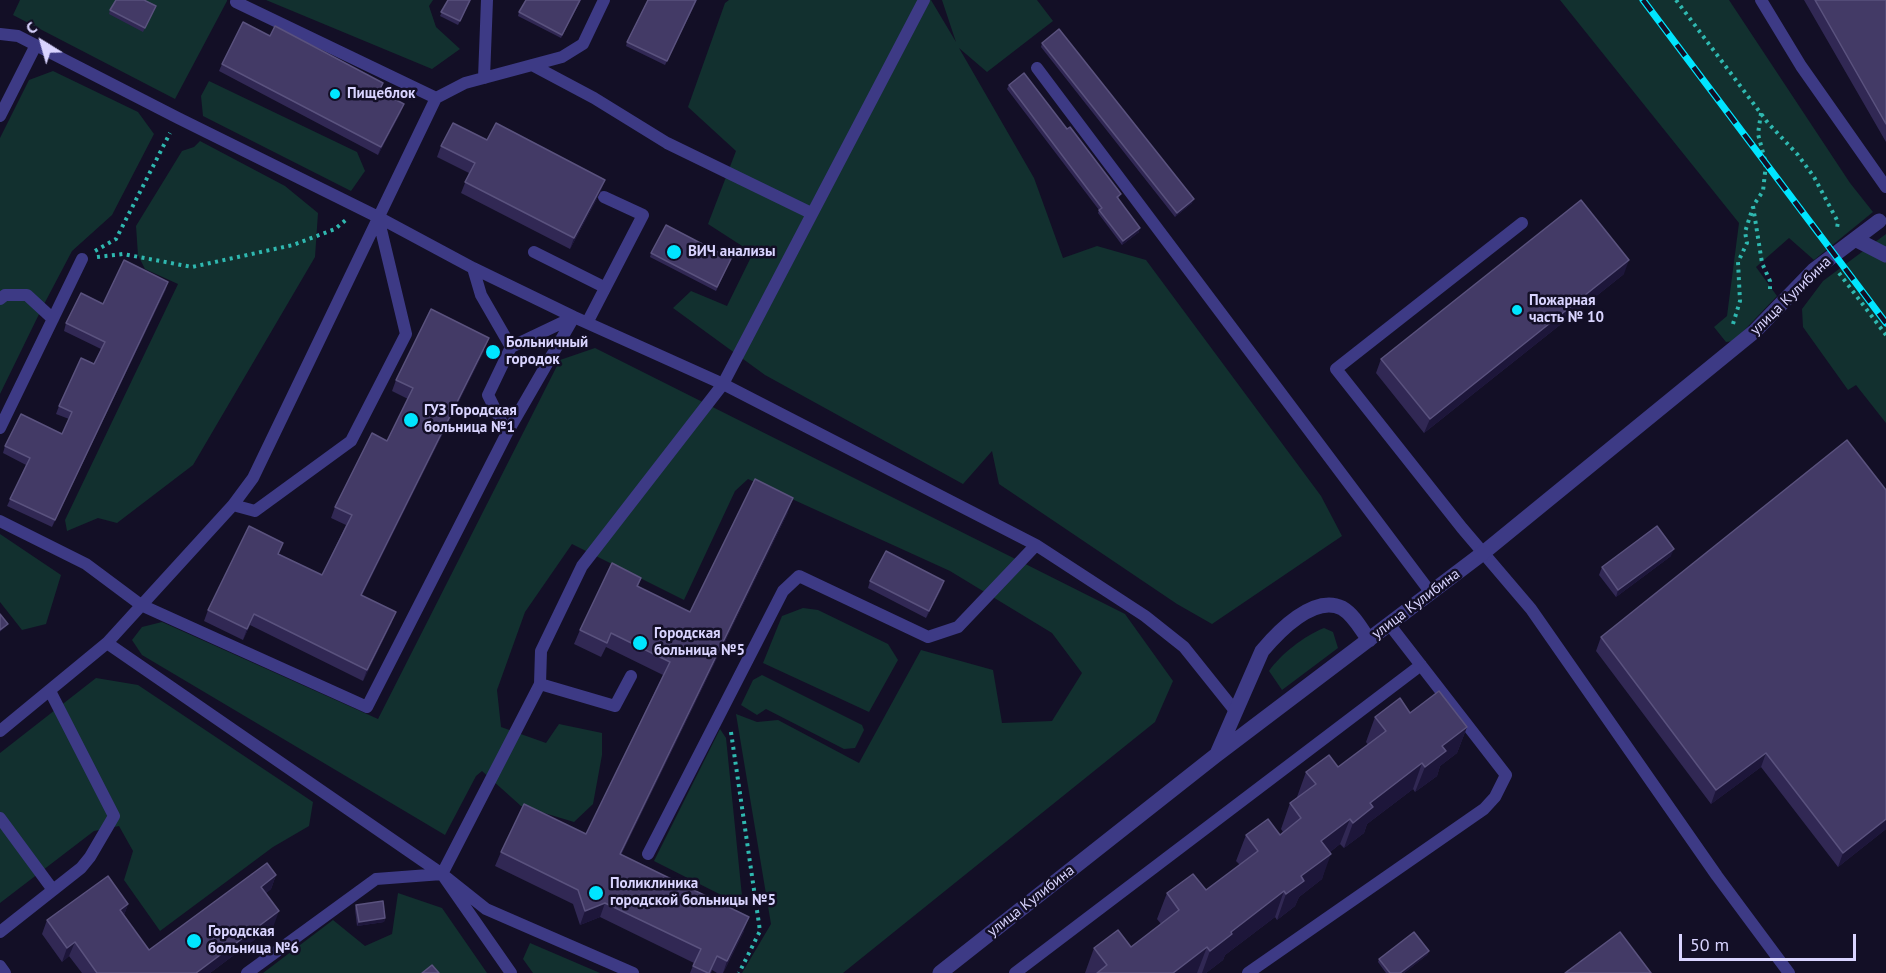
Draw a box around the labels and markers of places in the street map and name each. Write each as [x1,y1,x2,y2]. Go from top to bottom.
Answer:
place label: Пищеблок [347,85,415,103]
marker: Пищеблок [328,87,342,101]
marker: ВИЧ анализы [665,243,683,261]
place label: ВИЧ анализы [688,243,776,261]
place label: Пожарная часть № 10 [1529,292,1604,327]
marker: Пожарная часть № 10 [1510,303,1524,317]
place label: Больничный городок [506,334,588,369]
marker: Больничный городок [484,343,502,361]
place label: ГУЗ Городская больница №1 [424,402,517,437]
marker: ГУЗ Городская больница №1 [402,411,420,429]
place label: Городская больница №5 [654,625,745,660]
marker: Городская больница №5 [631,634,649,652]
place label: Поликлиника городской больницы №5 [610,875,776,910]
marker: Поликлиника городской больницы №5 [587,884,605,902]
place label: Городская больница №6 [208,923,299,958]
marker: Городская больница №6 [185,932,203,950]

